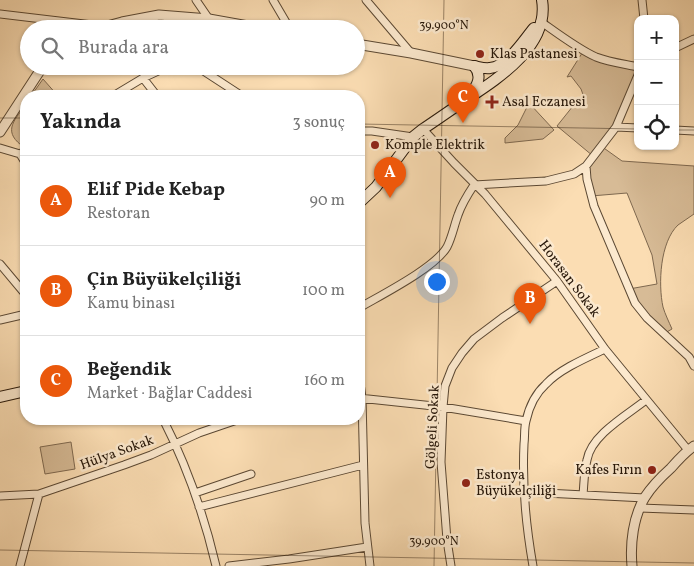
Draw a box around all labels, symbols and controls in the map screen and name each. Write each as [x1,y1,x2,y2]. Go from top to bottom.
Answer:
map controls [634,15,679,150]
button: + [634,15,679,60]
text: 39.900°N [419,18,469,34]
search box [20,20,365,75]
icon: search [38,34,66,62]
text: Burada ara [78,35,169,61]
place label: Klas Pastanesi [490,45,578,64]
marker: Klas Pastanesi [474,48,486,60]
button: − [634,60,679,105]
pin: C [447,82,479,123]
place label: Asal Eczanesi [502,93,586,112]
marker: Asal Eczanesi [486,96,498,108]
button: locate [634,105,679,150]
text: Yakında [40,108,121,137]
text: 3 sonuç [293,112,345,134]
place label: Komple Elektrik [385,136,485,155]
marker: Komple Elektrik [369,139,381,151]
pin: A [374,157,406,198]
text: Elif Pide Kebap [87,177,225,203]
text: A [50,190,62,212]
text: 90 m [309,190,345,212]
text: Restoran [87,203,150,225]
street label: Horasan Sokak [534,236,605,322]
text: Çin Büyükelçiliği [87,267,242,293]
your location [424,269,450,295]
text: B [51,280,61,302]
text: 100 m [302,280,345,302]
pin: B [514,283,546,324]
text: Kamu binası [87,293,175,315]
text: Beğendik [87,357,172,383]
text: C [51,370,61,392]
text: 160 m [304,370,345,392]
text: Market · Bağlar Caddesi [87,383,252,405]
street label: Gölgeli Sokak [421,384,445,469]
street label: Hülya Sokak [77,431,157,475]
place label: Kafes Fırın [575,461,642,480]
marker: Kafes Fırın [646,464,658,476]
place label: Estonya Büyükelçiliği [476,466,556,501]
marker: Estonya Büyükelçiliği [460,477,472,489]
text: 39.900°N [409,534,459,550]

